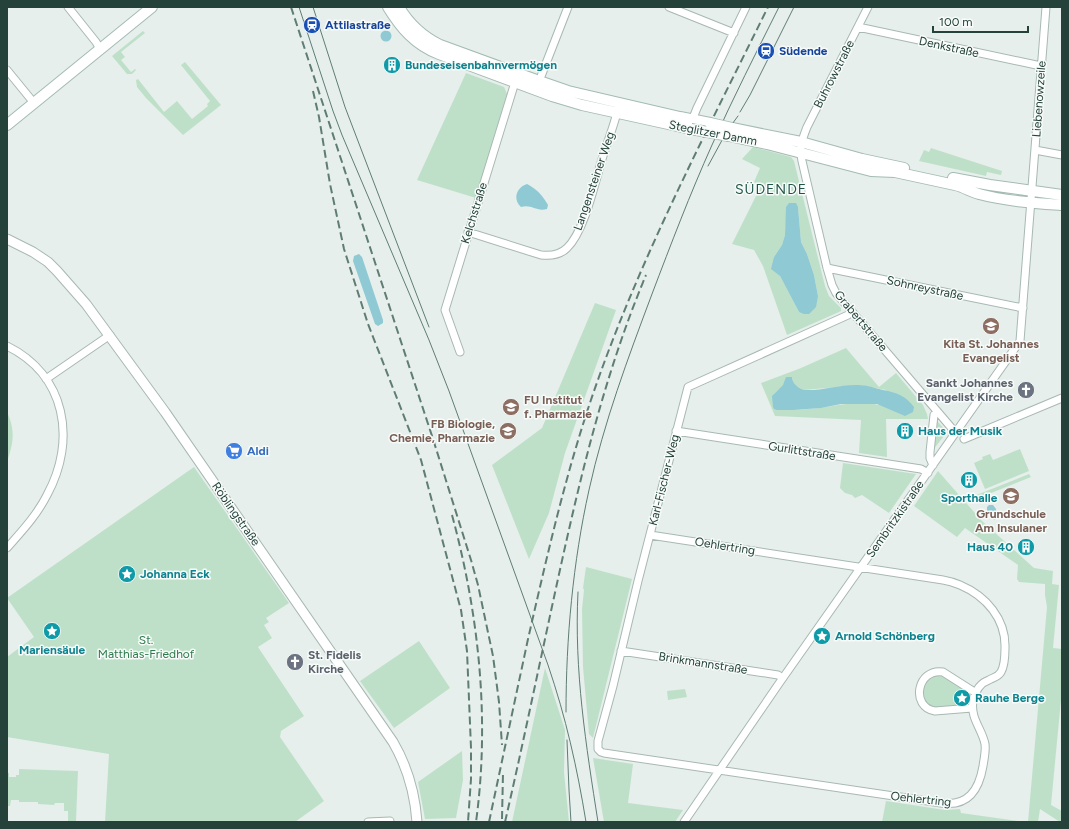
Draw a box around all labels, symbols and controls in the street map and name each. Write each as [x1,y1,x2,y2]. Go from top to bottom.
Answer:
scale bar [933,8,1028,34]
station icon: Attilastraße [302,15,322,35]
text: 100 m [939,15,973,29]
place label: Attilastraße [325,18,391,32]
street label: Denkstraße [918,34,981,60]
street label: Buhrowstraße [811,37,857,110]
station icon: Südende [756,41,776,61]
place label: Südende [779,44,828,58]
building icon: Bundeseisenbahnvermögen [382,55,402,75]
place label: Bundeseisenbahnvermögen [405,58,557,72]
street label: Liebenowzeile [1029,60,1049,138]
street label: Steglitzer Damm [668,118,758,148]
street label: Langensteiner Weg [571,130,617,232]
street label: Kelchstraße [458,180,490,245]
district label: SÜDENDE [735,181,807,198]
street label: Sohnreystraße [885,273,965,303]
street label: Grabertstraße [831,288,891,355]
school or university icon: Kita St. Johannes Evangelist [981,316,1001,336]
place label: Kita St. Johannes Evangelist [943,337,1039,365]
place label: Sankt Johannes Evangelist Kirche [917,376,1013,404]
church icon: Sankt Johannes Evangelist Kirche [1016,380,1036,400]
place label: FU Institut f. Pharmazie [524,393,592,421]
school or university icon: FU Institut f. Pharmazie [501,397,521,417]
place label: FB Biologie, Chemie, Pharmazie [389,417,495,445]
school or university icon: FB Biologie, Chemie, Pharmazie [498,421,518,441]
building icon: Haus der Musik [895,421,915,441]
place label: Haus der Musik [918,424,1003,438]
street label: Karl-Fischer-Weg [646,433,682,527]
street label: Gurlittstraße [767,439,837,463]
supermarket icon: Aldi [224,441,244,461]
place label: Aldi [247,444,269,458]
building icon: Sporthalle [959,470,979,490]
street label: Sembritzkistraße [863,477,927,560]
street label: Röblingstraße [209,480,263,549]
school or university icon: Grundschule Am Insulaner [1001,486,1021,506]
place label: Sporthalle [941,491,998,505]
place label: Grundschule Am Insulaner [975,507,1047,535]
street label: Oehlertring [694,534,756,558]
building icon: Haus 40 [1016,537,1036,557]
place label: Haus 40 [967,540,1013,554]
place icon: Johanna Eck [117,564,137,584]
place label: Johanna Eck [140,567,210,581]
place icon: Mariensäule [42,621,62,641]
place icon: Arnold Schönberg [812,626,832,646]
place label: Arnold Schönberg [835,629,935,643]
park label: St. Matthias-Friedhof [98,633,195,661]
place label: Mariensäule [19,643,85,657]
place label: St. Fidelis Kirche [308,648,362,676]
street label: Brinkmannstraße [657,649,749,677]
church icon: St. Fidelis Kirche [285,652,305,672]
place icon: Rauhe Berge [952,688,972,708]
place label: Rauhe Berge [975,691,1045,705]
street label: Oehlertring [890,789,952,809]

